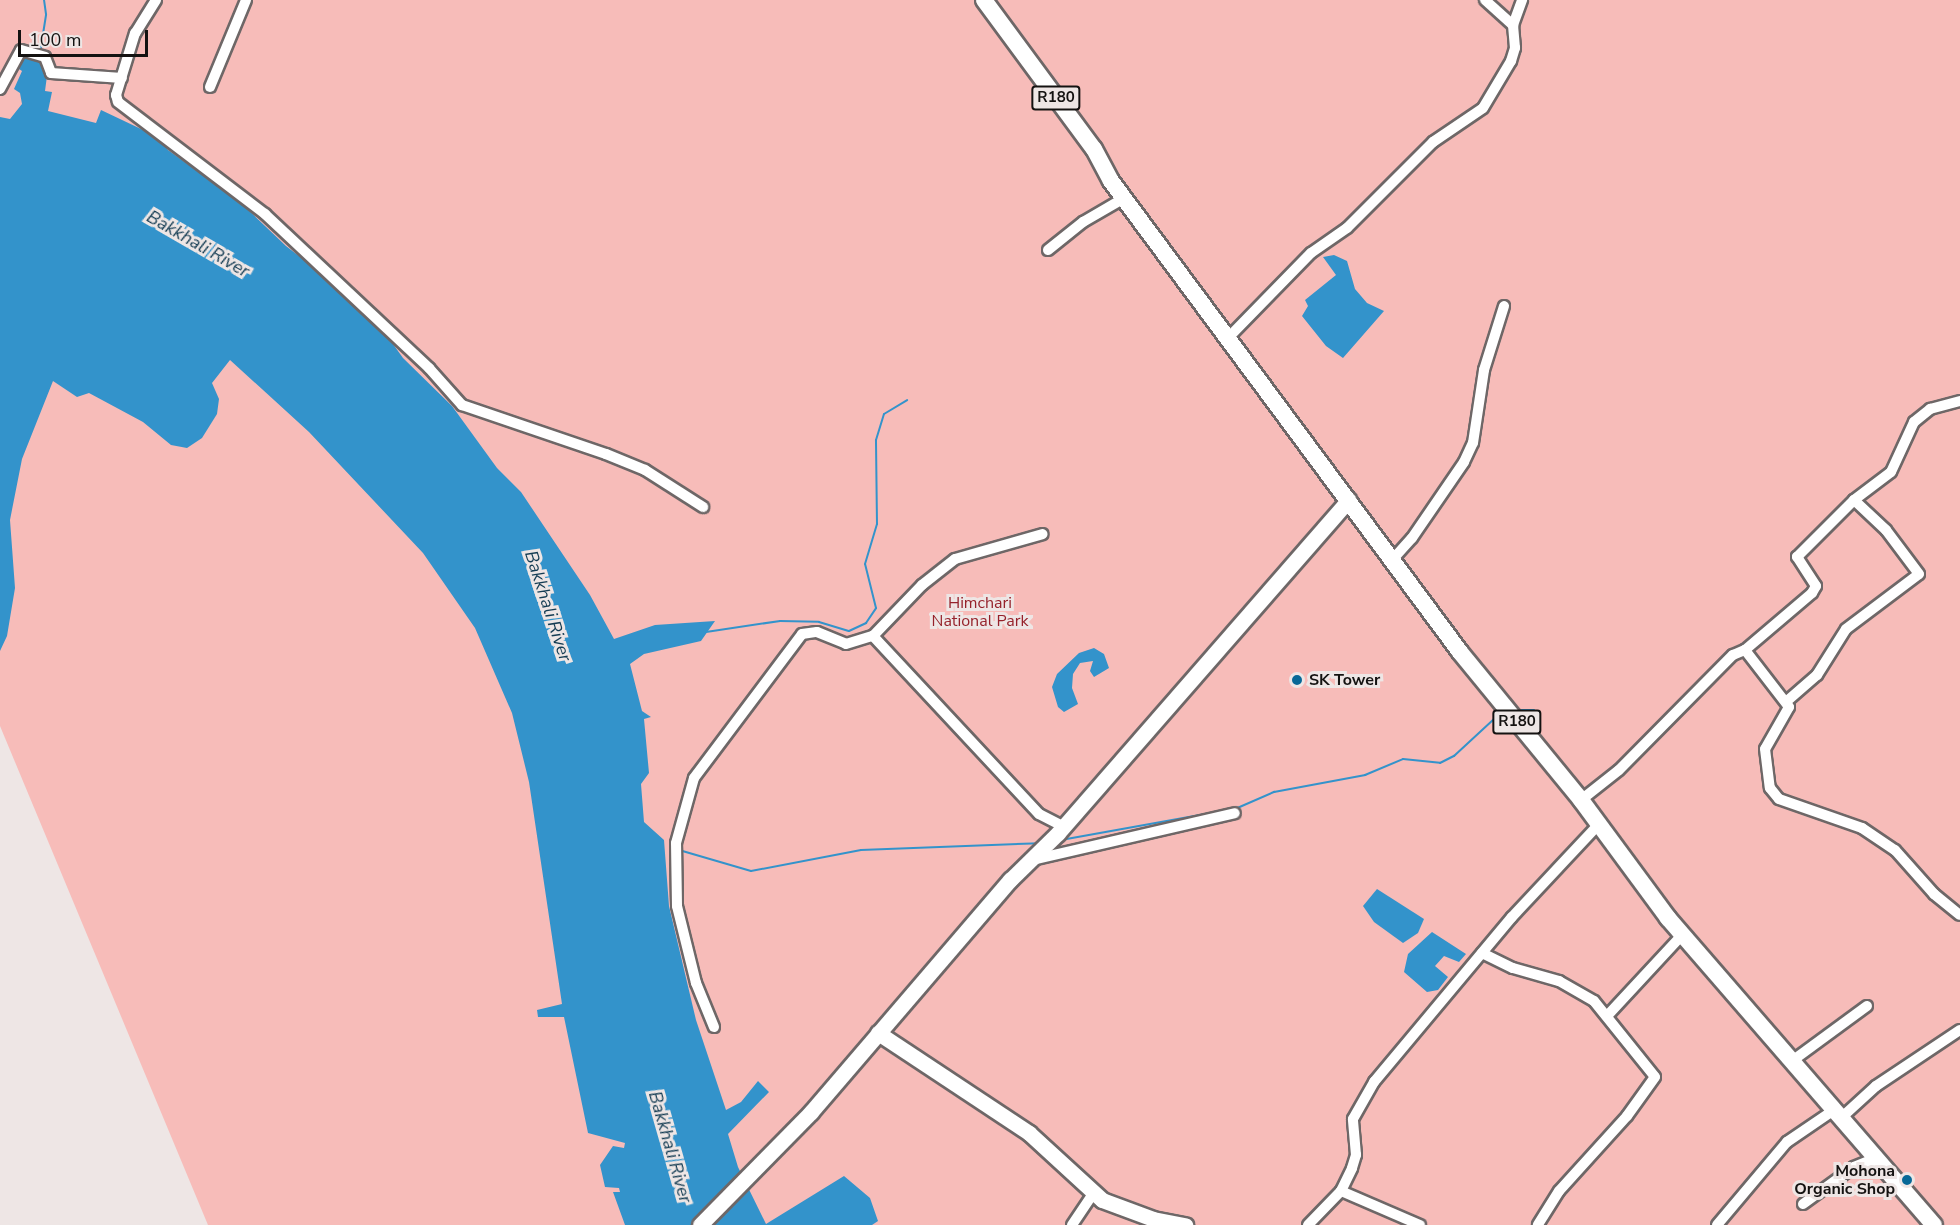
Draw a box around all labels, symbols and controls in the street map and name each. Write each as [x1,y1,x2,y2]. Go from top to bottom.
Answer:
scale bar [21,18,152,56]
text: 100 m [29,28,81,52]
road number: R180 [1030,86,1082,110]
water label: Bakkhali River [143,206,253,282]
water label: Bakkhali River [520,548,576,664]
park label: Himchari National Park [932,593,1028,631]
place label: SK Tower [1309,670,1380,690]
marker: SK Tower [1290,673,1304,687]
road number: R180 [1492,710,1543,734]
water label: Bakkhali River [644,1089,696,1205]
place label: Mohona Organic Shop [1794,1161,1895,1199]
marker: Mohona Organic Shop [1900,1173,1914,1187]

